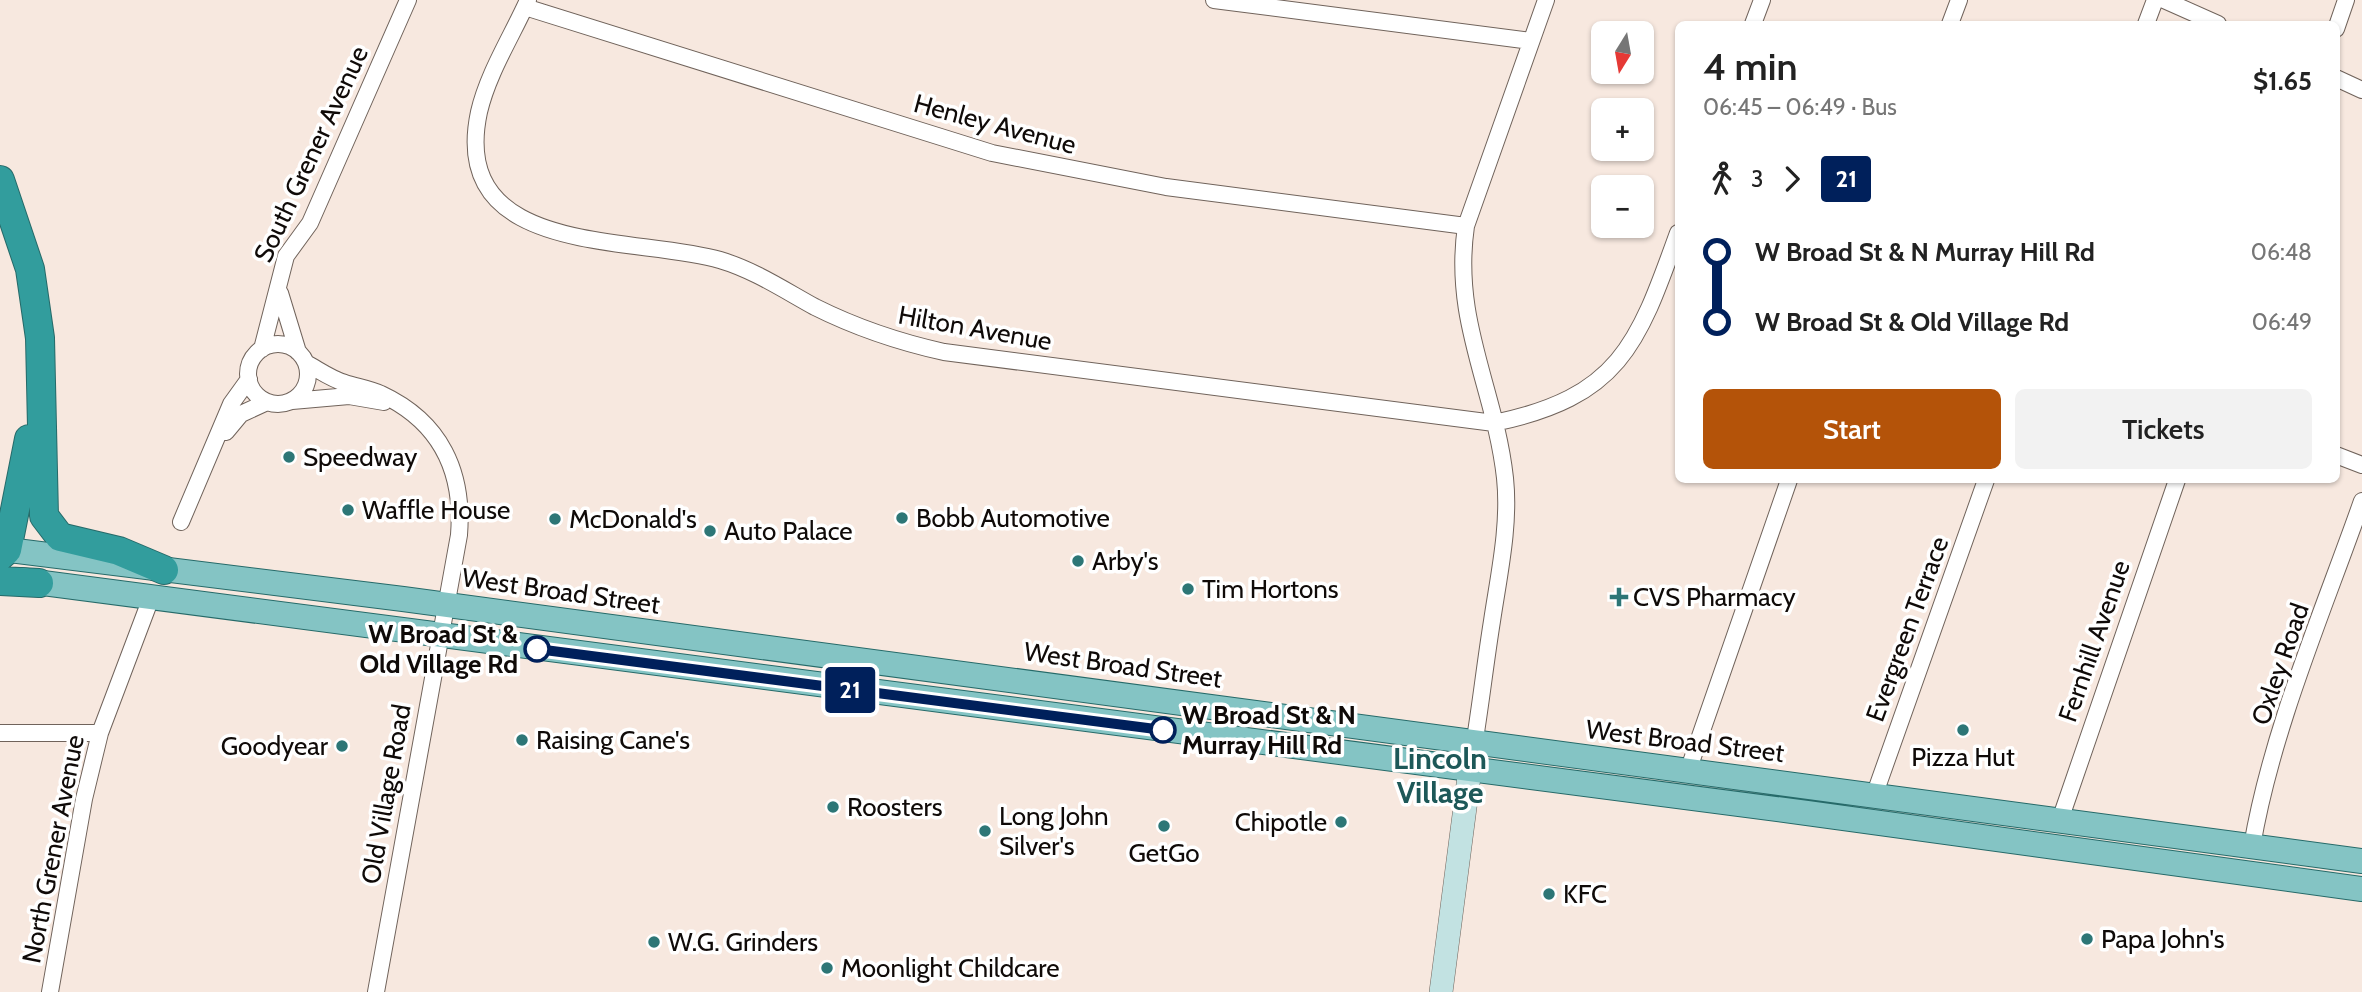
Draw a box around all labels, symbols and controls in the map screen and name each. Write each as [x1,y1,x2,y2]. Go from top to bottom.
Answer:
north arrow [1591,21,1654,84]
map controls [1591,21,1654,238]
street label: South Grener Avenue [247,41,375,267]
text: 4 min [1703,43,1798,90]
text: $1.65 [2253,65,2312,97]
street label: Henley Avenue [910,87,1080,161]
text: 06:45 – 06:49 · Bus [1703,93,1897,121]
button: + [1591,98,1654,161]
icon: walk [1703,160,1741,198]
icon: forward [1773,160,1811,198]
text: 21 [1835,164,1857,193]
text: 3 [1751,165,1763,193]
button: − [1591,175,1654,238]
text: W Broad St & N Murray Hill Rd [1755,236,2095,268]
text: 06:48 [2251,238,2312,266]
street label: Hilton Avenue [896,299,1054,357]
text: W Broad St & Old Village Rd [1755,306,2069,338]
text: 06:49 [2252,308,2312,336]
button: Start [1703,389,2001,469]
button: Tickets [2015,389,2312,469]
place label: Speedway [303,441,417,473]
marker: Speedway [281,449,297,465]
place label: Waffle House [362,494,510,526]
marker: Waffle House [340,502,356,518]
place label: Bobb Automotive [916,502,1110,534]
place label: McDonald's [569,503,697,535]
marker: Bobb Automotive [894,510,910,526]
marker: McDonald's [547,511,563,527]
place label: Auto Palace [724,515,853,547]
marker: Auto Palace [702,523,718,539]
street label: Evergreen Terrace [1859,532,1955,726]
place label: Arby's [1092,545,1159,577]
marker: Arby's [1070,553,1086,569]
street label: Fernhill Avenue [2051,556,2137,726]
street label: West Broad Street [460,561,662,621]
place label: Tim Hortons [1202,573,1339,605]
marker: Tim Hortons [1180,581,1196,597]
place label: CVS Pharmacy [1633,581,1796,613]
marker: CVS Pharmacy [1611,589,1627,605]
street label: Oxley Road [2244,599,2316,729]
place label: W Broad St & Old Village Rd [359,618,519,680]
street label: West Broad Street [1022,635,1224,695]
marker: W Broad St & Old Village Rd [524,636,550,662]
line badge: 21 [818,667,882,713]
text: 21 [839,675,861,704]
place label: W Broad St & N Murray Hill Rd [1182,699,1356,761]
street label: Old Village Road [354,702,418,886]
street label: West Broad Street [1584,713,1786,769]
marker: W Broad St & N Murray Hill Rd [1150,717,1176,743]
marker: Pizza Hut [1955,722,1971,738]
place label: Raising Cane's [536,724,690,756]
place label: Goodyear [221,730,329,762]
street label: North Grener Avenue [15,732,91,966]
marker: Raising Cane's [514,732,530,748]
marker: Goodyear [334,738,350,754]
district label: Lincoln Village [1393,740,1487,811]
place label: Pizza Hut [1911,741,2015,773]
place label: Roosters [847,791,943,823]
marker: Roosters [825,799,841,815]
place label: Long John Silver's [999,800,1109,862]
place label: Chipotle [1235,806,1327,838]
marker: Chipotle [1333,814,1349,830]
marker: GetGo [1156,818,1172,834]
marker: Long John Silver's [977,823,993,839]
place label: GetGo [1128,837,1200,869]
place label: KFC [1563,878,1607,910]
marker: KFC [1541,886,1557,902]
place label: Papa John's [2101,923,2225,955]
place label: W.G. Grinders [668,926,818,958]
marker: Papa John's [2079,931,2095,947]
marker: W.G. Grinders [646,934,662,950]
place label: Moonlight Childcare [841,952,1060,984]
marker: Moonlight Childcare [819,960,835,976]

